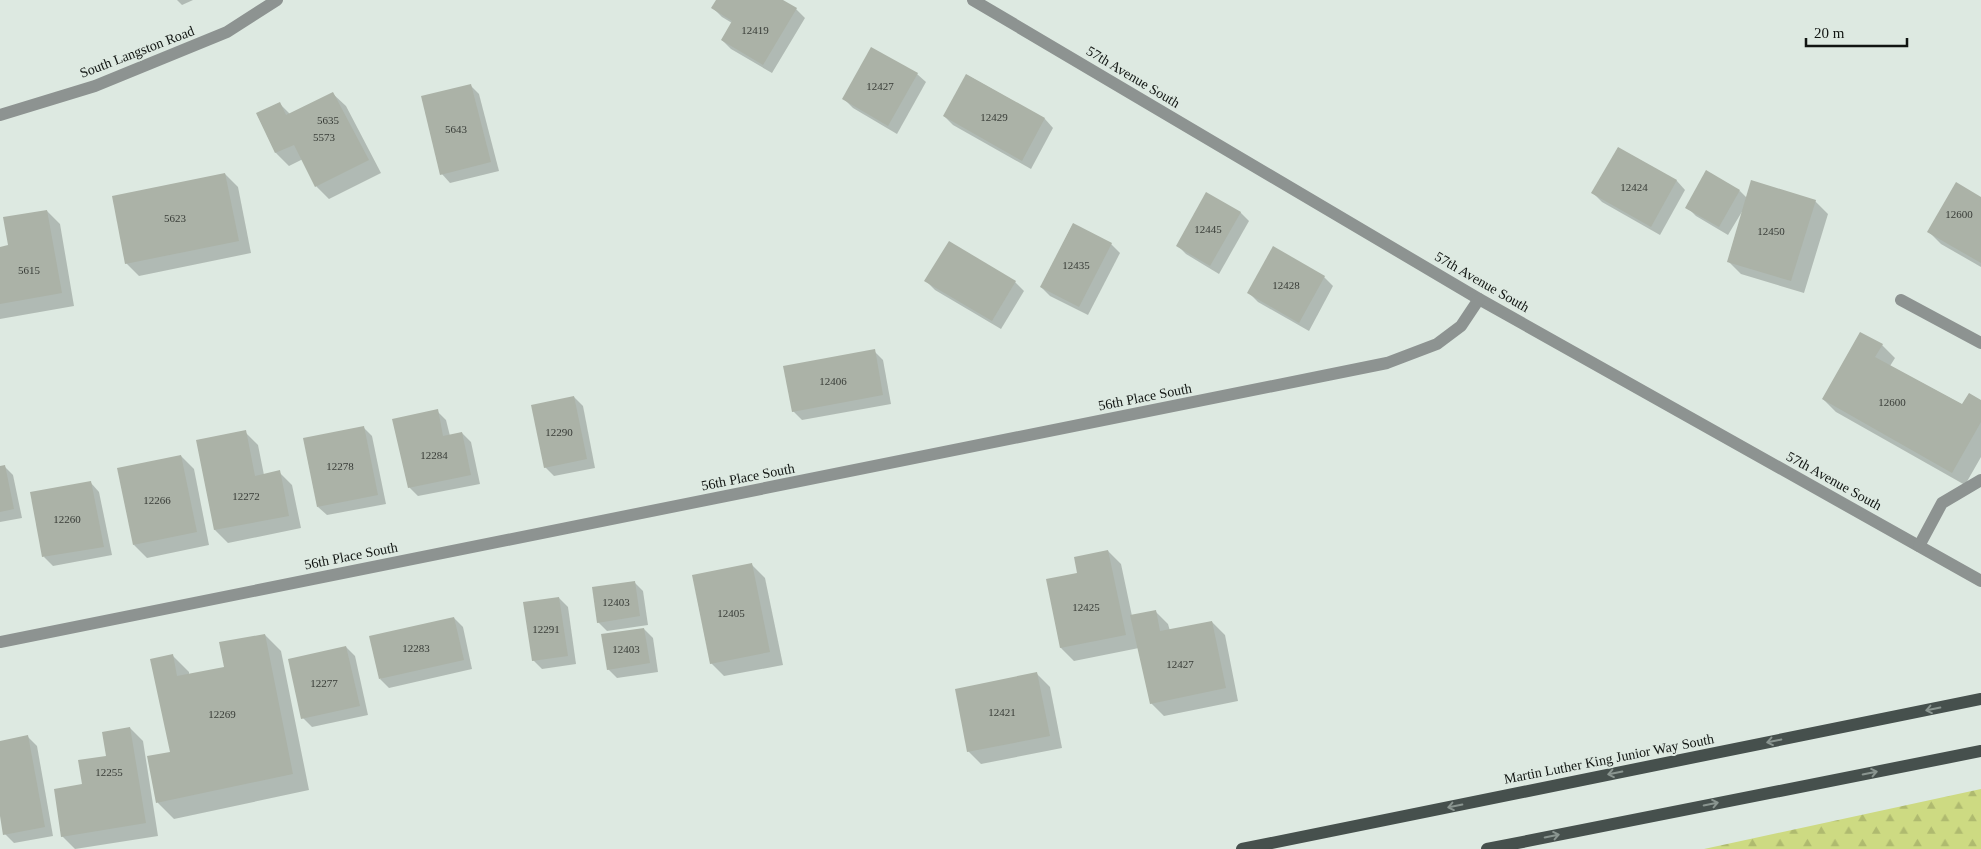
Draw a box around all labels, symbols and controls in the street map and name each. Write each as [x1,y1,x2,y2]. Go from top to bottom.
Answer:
scale bar [1806,15,1907,47]
street label: South Langston Road [78,23,196,81]
house number: 12419 [741,24,769,36]
text: 20 m [1814,25,1845,41]
street label: 57th Avenue South [1084,43,1182,111]
house number: 12427 [866,80,894,92]
house number: 12429 [980,111,1008,123]
house number: 5635 [317,114,340,126]
house number: 5643 [445,123,468,135]
house number: 5573 [313,131,336,143]
house number: 12424 [1620,181,1648,193]
house number: 12600 [1945,208,1973,220]
house number: 5623 [164,212,187,224]
house number: 12445 [1194,223,1222,235]
house number: 12450 [1757,225,1785,237]
street label: 57th Avenue South [1432,249,1532,315]
house number: 12435 [1062,259,1090,271]
house number: 5615 [18,264,41,276]
house number: 12428 [1272,279,1300,291]
house number: 12406 [819,375,847,387]
street label: 56th Place South [1097,381,1193,413]
house number: 12600 [1878,396,1906,408]
house number: 12290 [545,426,573,438]
house number: 12284 [420,449,448,461]
street label: 57th Avenue South [1784,449,1884,513]
house number: 12278 [326,460,354,472]
street label: 56th Place South [700,461,796,493]
house number: 12272 [232,490,260,502]
house number: 12266 [143,494,171,506]
house number: 12260 [53,513,81,525]
street label: 56th Place South [303,540,399,572]
house number: 12403 [602,596,630,608]
house number: 12425 [1072,601,1100,613]
house number: 12405 [717,607,745,619]
house number: 12291 [532,623,560,635]
house number: 12283 [402,642,430,654]
house number: 12403 [612,643,640,655]
house number: 12427 [1166,658,1194,670]
house number: 12277 [310,677,338,689]
one-way arrow [1926,704,1942,714]
house number: 12421 [988,706,1016,718]
house number: 12269 [208,708,236,720]
street label: Martin Luther King Junior Way South [1503,731,1715,787]
one-way arrow [1766,737,1782,746]
house number: 12255 [95,766,123,778]
one-way arrow [1862,767,1878,777]
one-way arrow [1607,769,1623,779]
one-way arrow [1703,799,1719,809]
one-way arrow [1448,801,1464,811]
one-way arrow [1543,831,1559,840]

